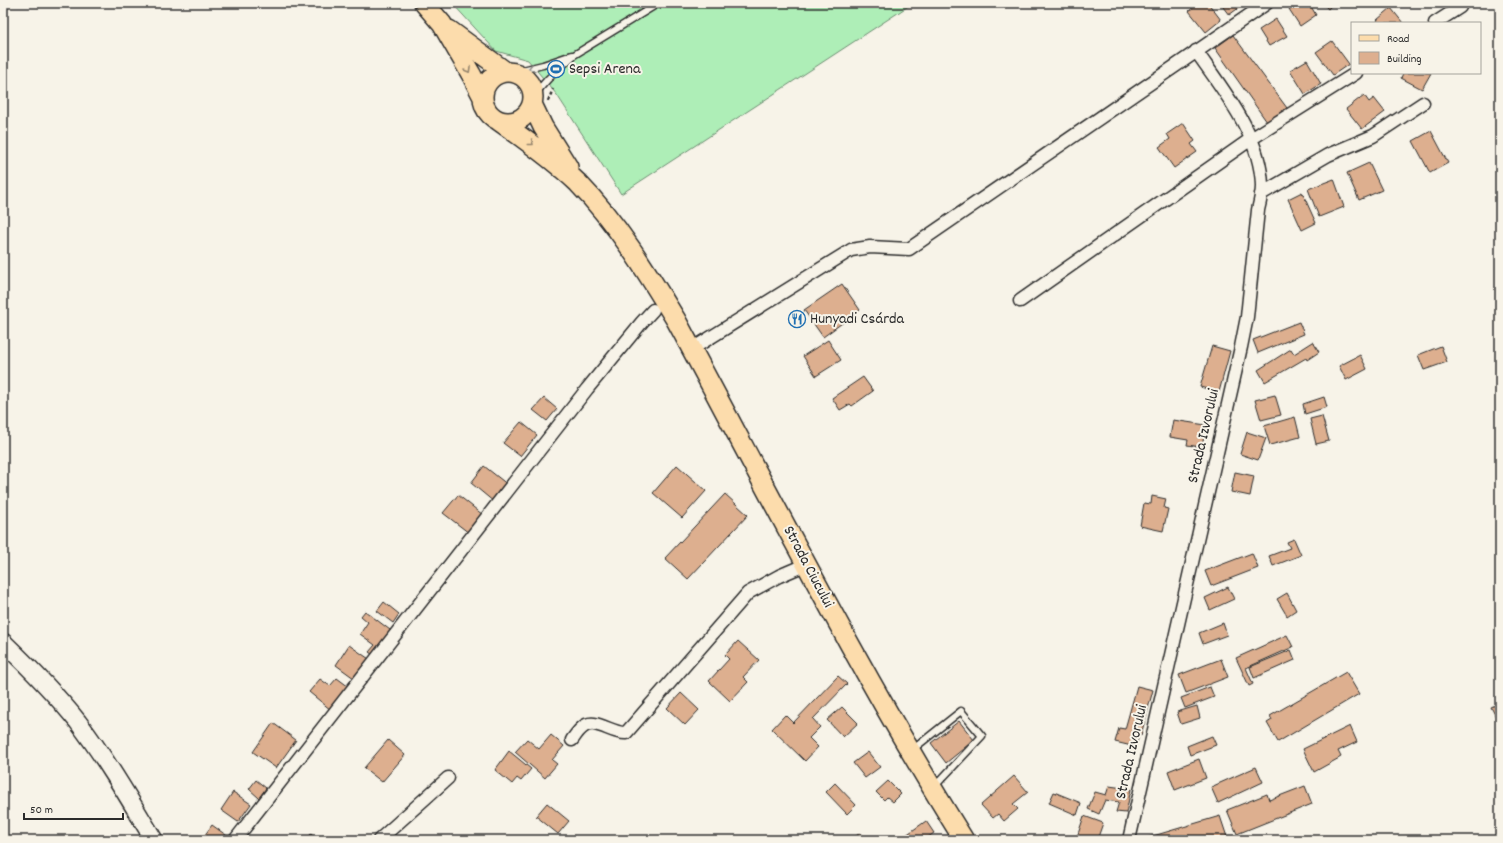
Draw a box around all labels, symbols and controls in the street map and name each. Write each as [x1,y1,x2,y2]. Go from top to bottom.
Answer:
legend [1351,22,1481,74]
text: Road [1387,31,1409,48]
text: Building [1387,51,1422,68]
place label: Sepsi Arena [569,58,641,81]
sports icon: Sepsi Arena [546,59,566,79]
one-way arrow [528,63,535,72]
one-way arrow [464,65,471,73]
one-way arrow [526,139,533,146]
place label: Hunyadi Csárda [810,308,905,331]
restaurant icon: Hunyadi Csárda [787,309,807,329]
street label: Strada Izvorului [1182,386,1226,486]
street label: Strada Ciucului [777,522,839,612]
street label: Strada Izvorului [1110,702,1154,802]
scale bar [24,795,123,821]
text: 50 m [30,802,53,819]

